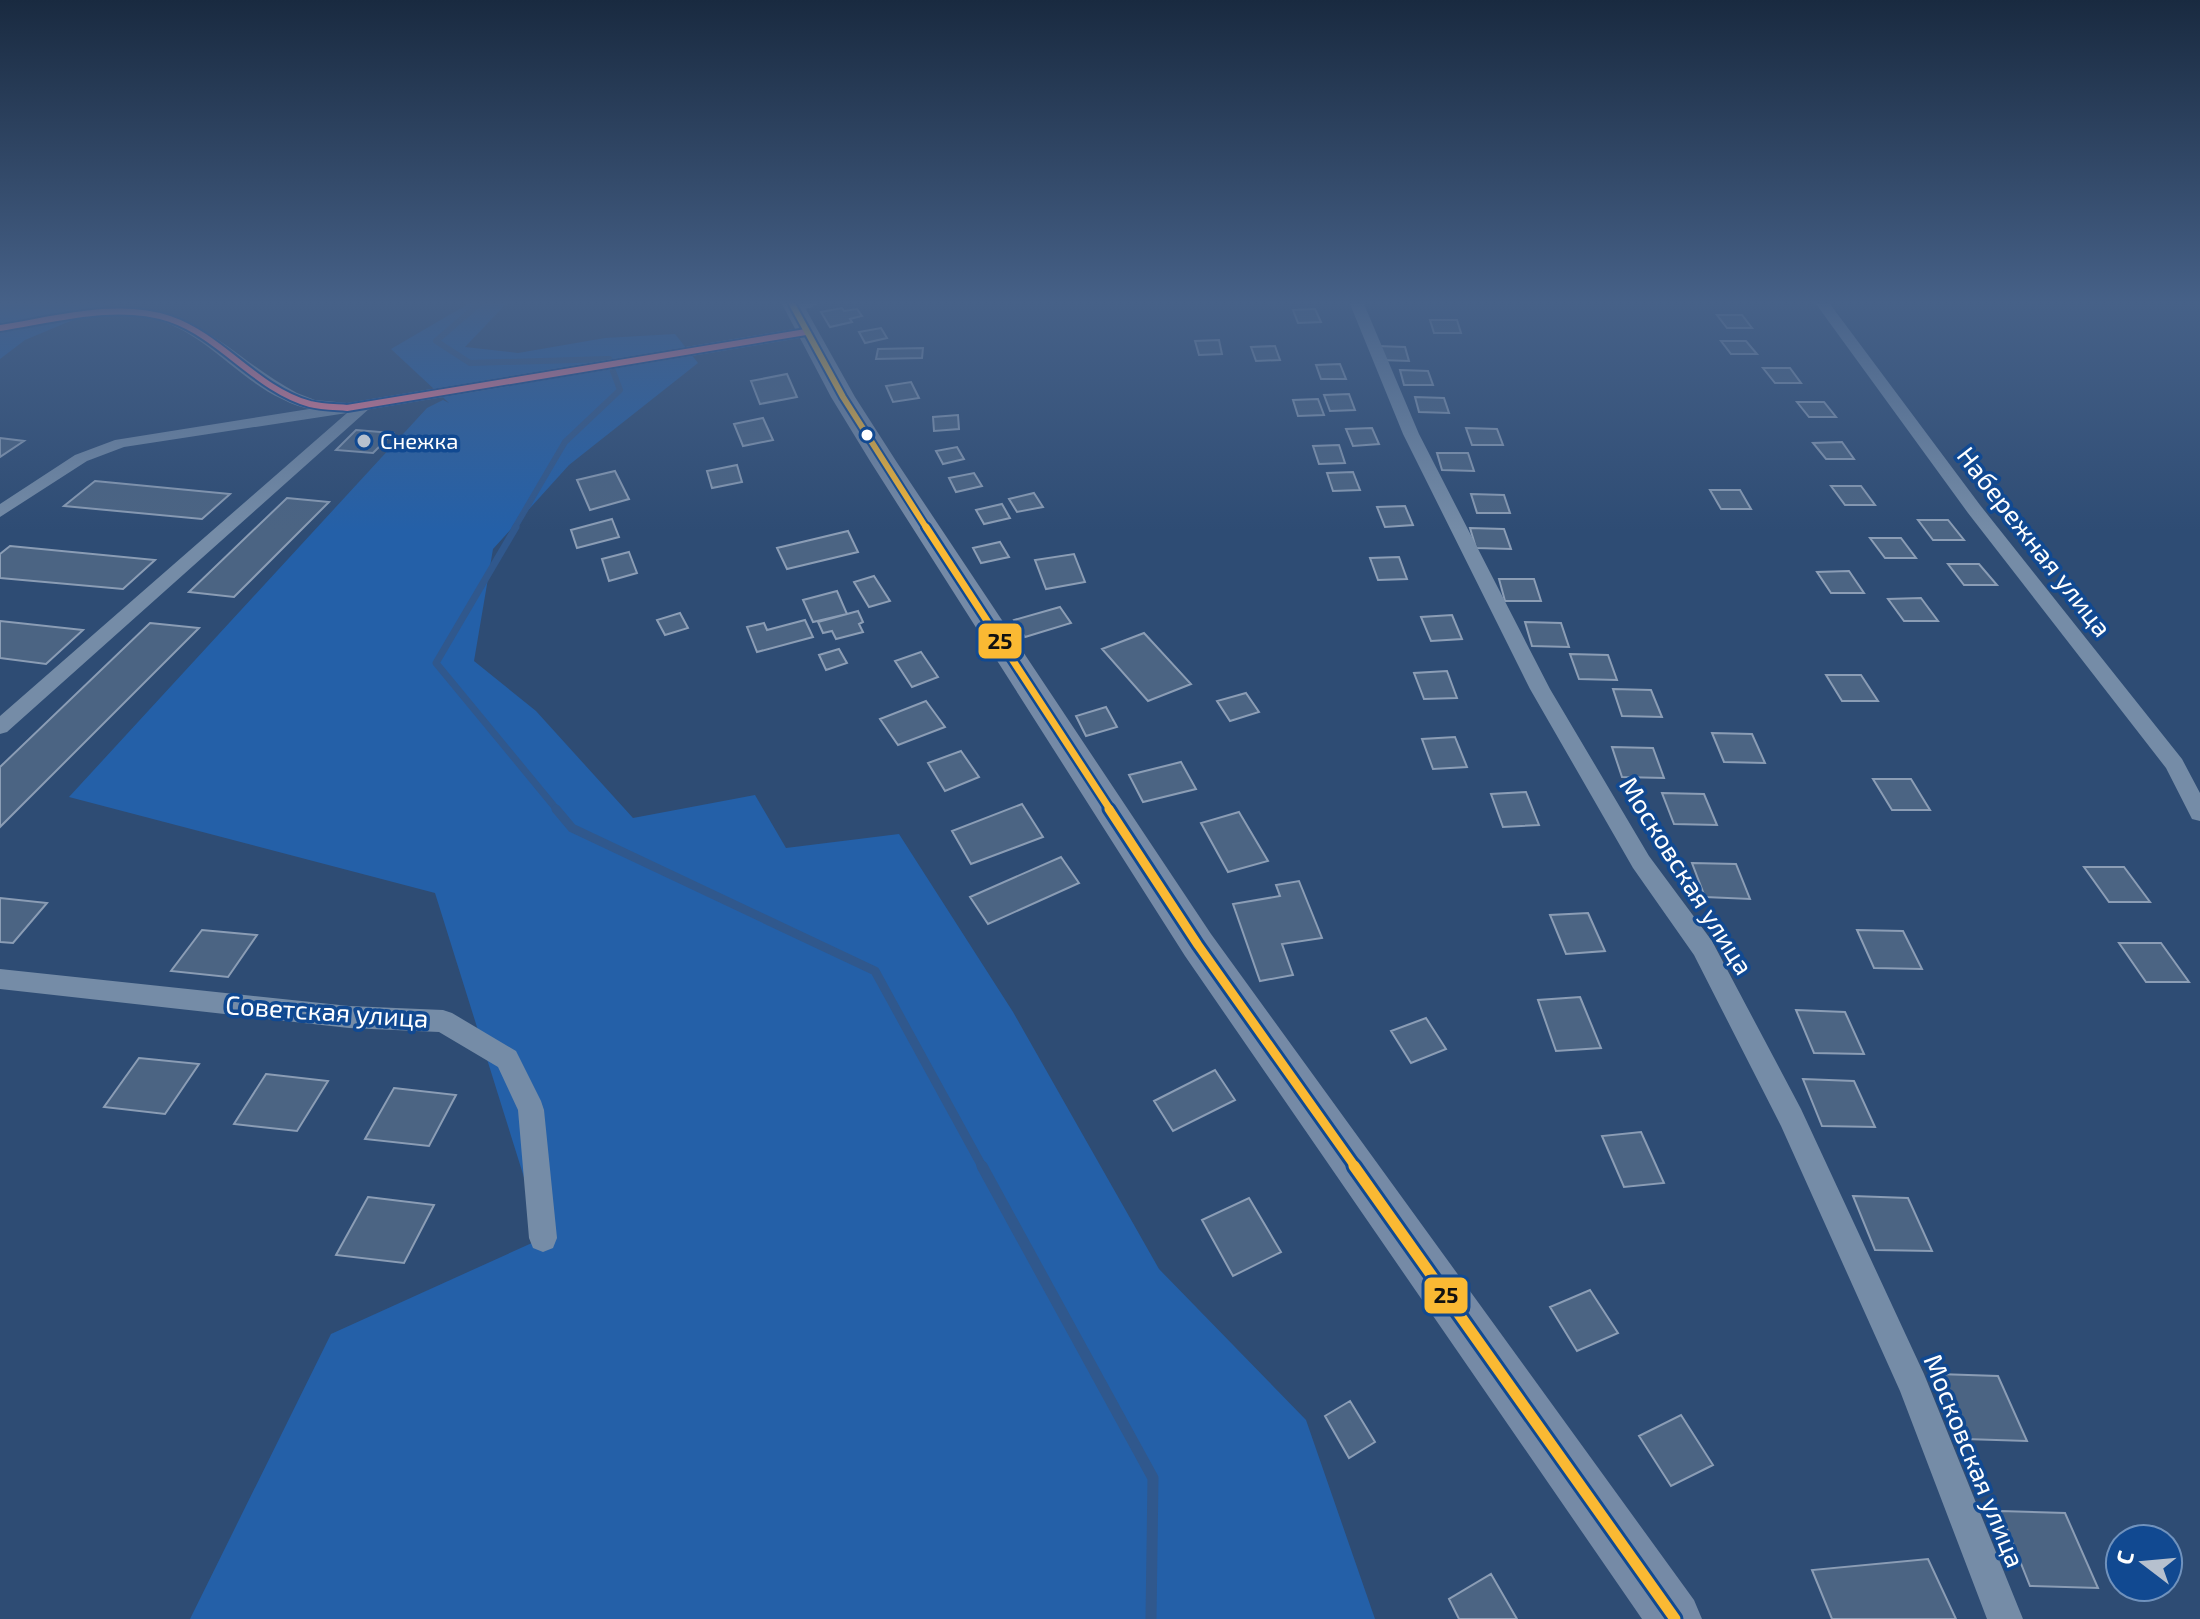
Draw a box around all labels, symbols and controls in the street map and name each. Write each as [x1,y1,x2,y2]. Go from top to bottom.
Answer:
place label: Снежка [380,427,458,453]
unlabelled marker [859,427,875,443]
marker: Снежка [355,432,373,450]
street label: Набережная улица [1951,440,2119,643]
line badge: 25 [977,622,1023,660]
text: 25 [988,627,1012,653]
street label: Московская улица [1613,771,1761,980]
street label: Советская улица [224,988,430,1034]
line badge: 25 [1423,1276,1469,1315]
text: 25 [1434,1281,1458,1307]
street label: Московская улица [1918,1349,2032,1572]
north arrow [2104,1523,2184,1603]
text: С [2110,1547,2138,1567]

